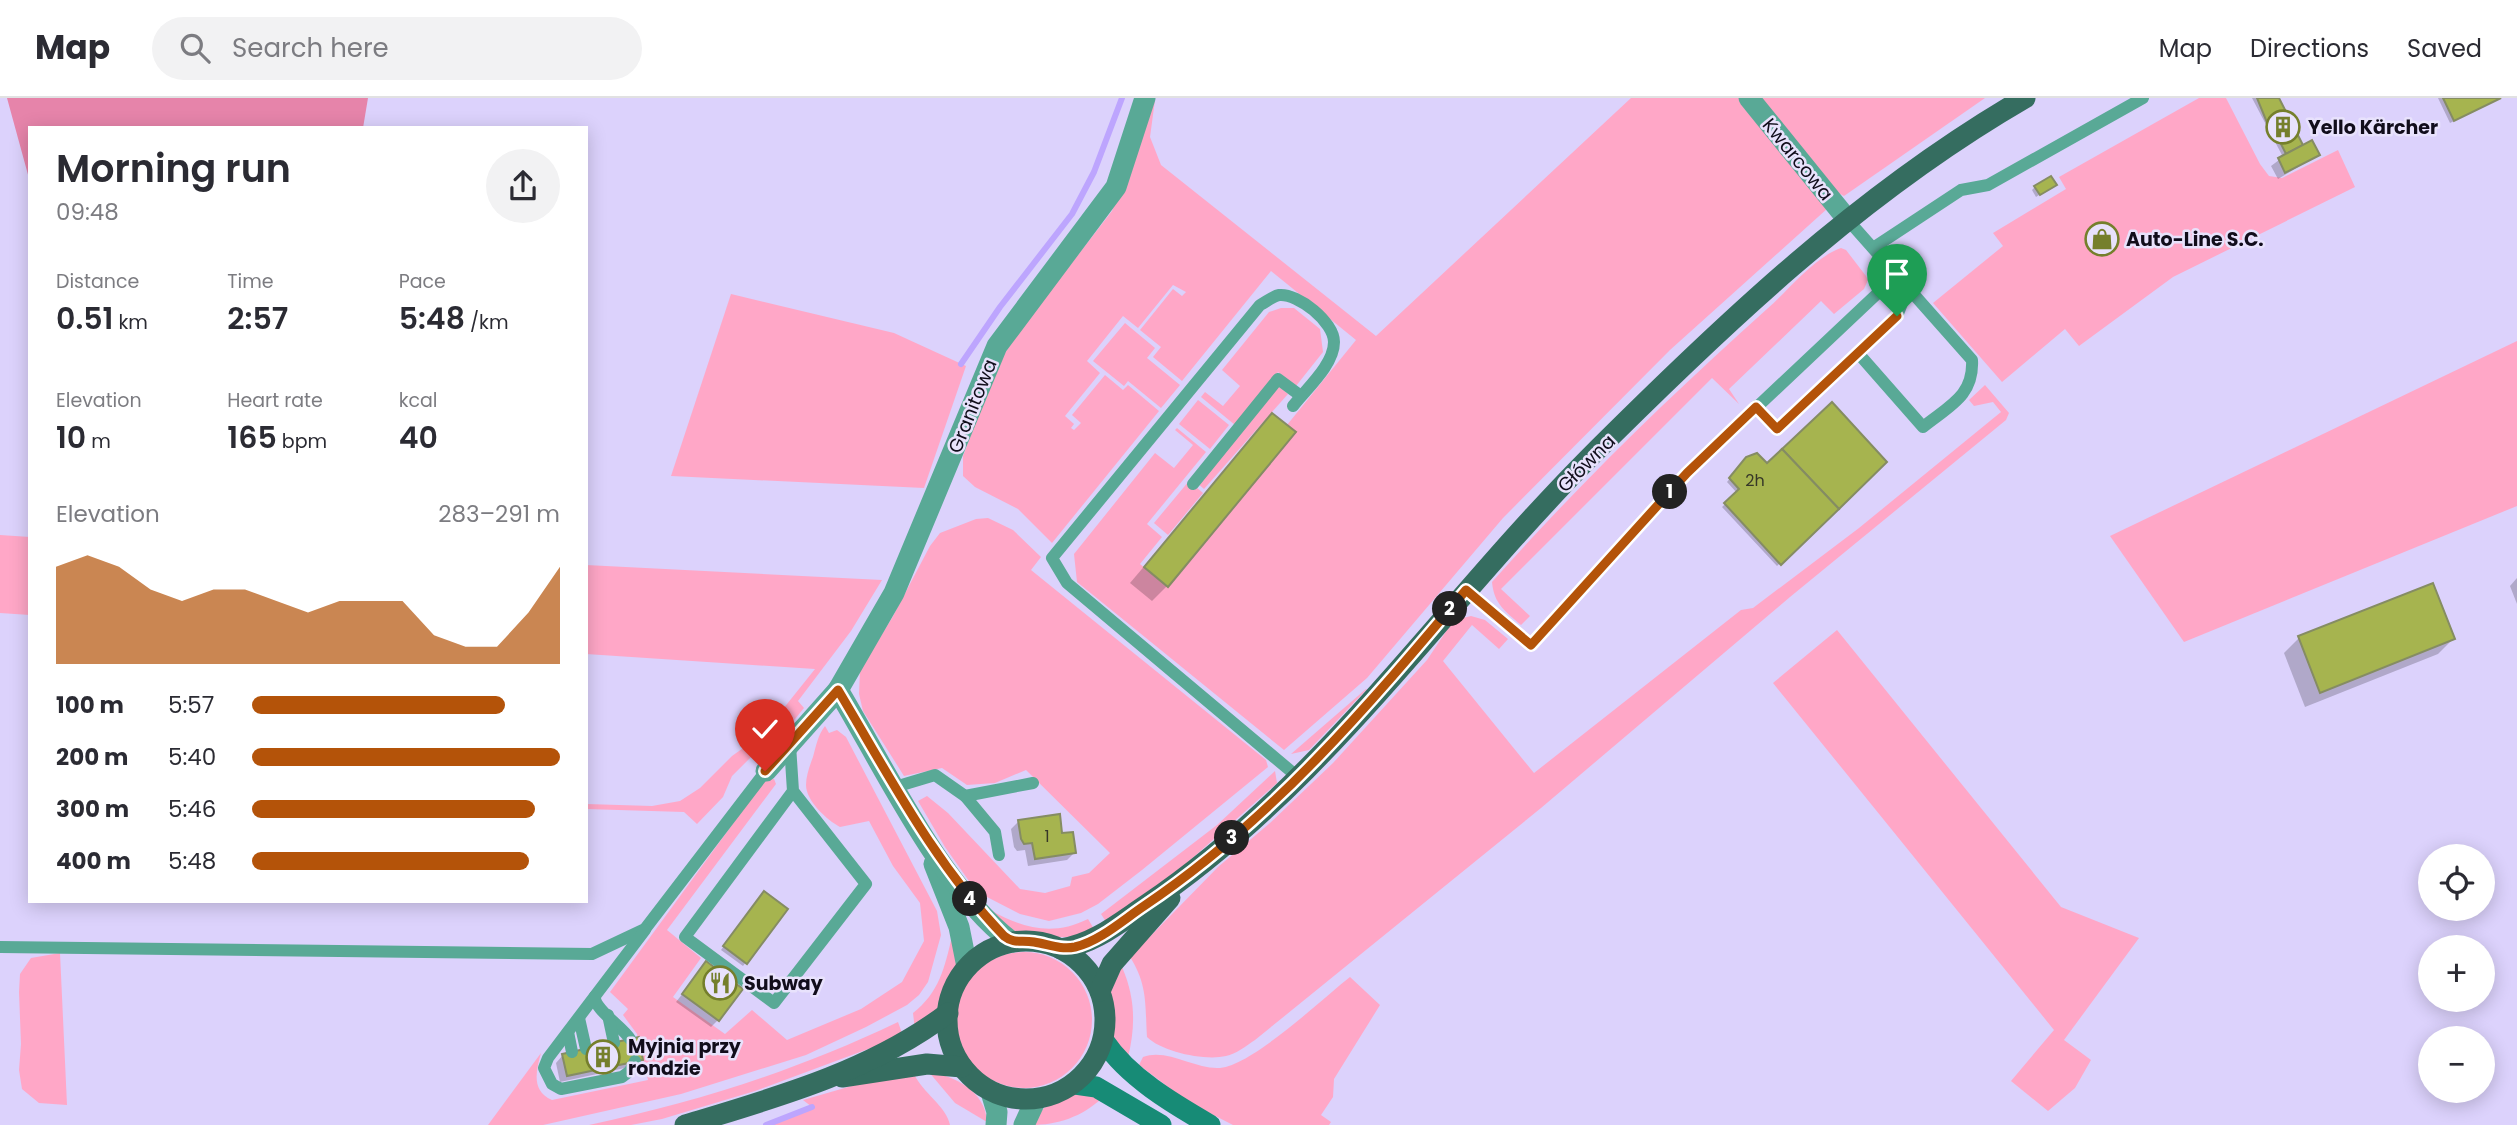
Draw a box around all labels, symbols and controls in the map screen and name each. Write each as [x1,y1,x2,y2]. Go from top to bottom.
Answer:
search box [152,17,642,80]
text: Map [35,24,110,71]
icon: search [176,29,214,67]
text: Search here [232,30,389,66]
text: Map [2159,32,2212,65]
text: Directions [2250,32,2369,65]
text: Saved [2407,32,2482,65]
building icon: Yello Kärcher [2264,108,2302,146]
street label: Kwarcowa [1756,112,1839,206]
place label: Yello Kärcher [2308,114,2438,141]
text: Morning run [56,142,291,195]
button: share [486,149,560,223]
text: 09:48 [56,196,119,228]
shop icon: Auto-Line S.C. [2083,220,2121,258]
place label: Auto-Line S.C. [2126,226,2264,253]
pin [1867,244,1927,316]
icon: arrive [1878,255,1916,293]
text: Distance [56,268,139,295]
text: Time [227,268,274,295]
text: Pace [399,268,446,295]
text: 0.51 [56,297,113,340]
text: 2:57 [227,297,288,340]
text: 5:48 [399,297,465,340]
text: km [113,309,148,336]
text: /km [465,309,508,336]
street label: Granitowa [941,355,1004,457]
text: Elevation [56,387,142,414]
text: Heart rate [227,387,323,414]
text: kcal [399,387,438,414]
text: 10 [56,416,86,459]
text: 165 [227,416,277,459]
text: 40 [399,416,438,459]
text: m [86,428,111,455]
text: bpm [277,428,327,455]
street label: Główna [1551,428,1621,498]
house number: 2h [1745,469,1765,492]
pin: 1 [1652,474,1688,510]
text: 1 [1666,478,1673,505]
text: Elevation [56,498,160,530]
text: 283–291 m [438,498,560,530]
pin: 2 [1432,592,1468,626]
text: 2 [1444,595,1455,622]
text: 100 m [56,689,124,721]
text: 5:57 [168,689,214,721]
pin [735,699,795,771]
icon: check [746,710,784,748]
text: 200 m [56,741,128,773]
text: 5:40 [168,741,216,773]
text: 300 m [56,793,129,825]
text: 5:46 [168,793,216,825]
pin: 3 [1214,820,1250,856]
text: 3 [1226,824,1237,851]
house number: 1 [1044,825,1050,848]
map controls [2418,844,2495,1103]
button: locate [2418,844,2495,921]
text: 400 m [56,845,131,877]
text: 5:48 [168,845,216,877]
pin: 4 [953,882,988,916]
text: 4 [963,885,976,912]
button: + [2418,935,2495,1012]
restaurant icon: Subway [701,964,739,1002]
place label: Subway [744,970,824,997]
button: − [2418,1026,2495,1103]
place label: Myjnia przy rondzie [628,1033,742,1082]
building icon: Myjnia przy rondzie [584,1038,622,1076]

